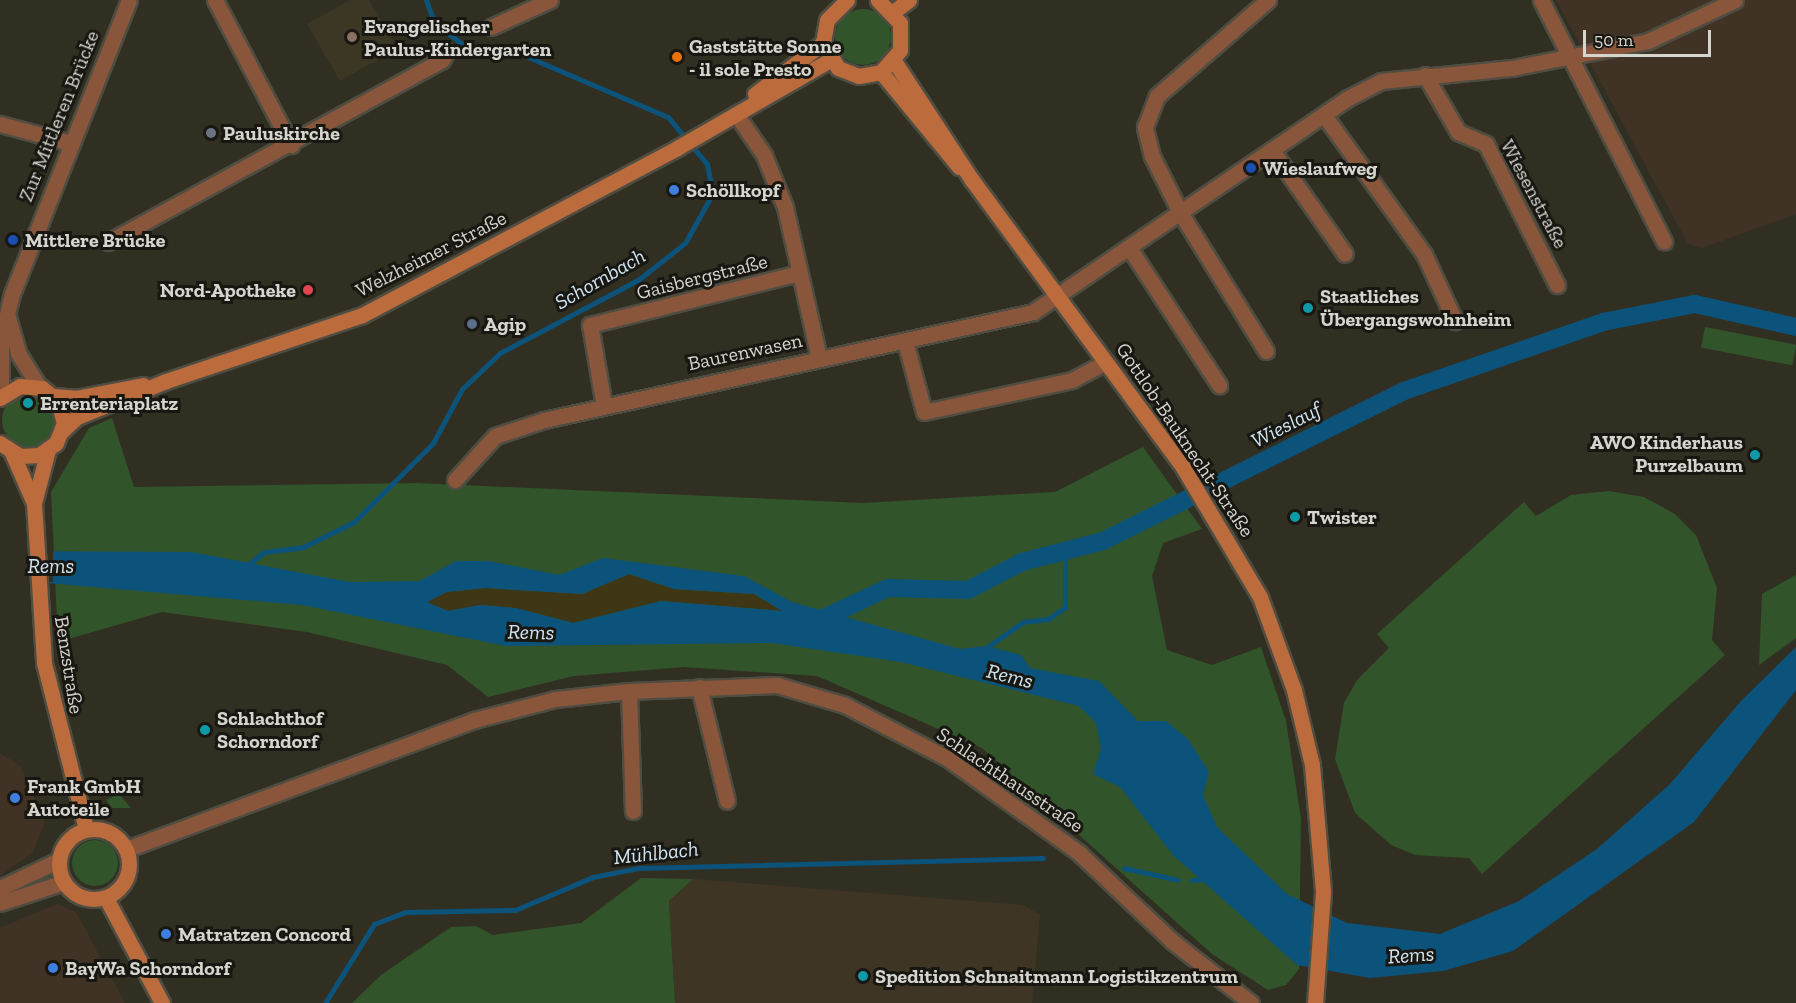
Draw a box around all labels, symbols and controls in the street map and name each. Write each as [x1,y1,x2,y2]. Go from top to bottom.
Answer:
place label: Evangelischer Paulus-Kindergarten [364,14,551,61]
scale bar [1586,18,1714,56]
street label: Zur Mittleren Brücke [14,27,104,205]
text: 50 m [1594,29,1633,51]
marker: Evangelischer Paulus-Kindergarten [345,30,359,44]
place label: Gaststätte Sonne - il sole Presto [689,34,841,81]
marker: Gaststätte Sonne - il sole Presto [670,50,684,64]
place label: Pauluskirche [223,121,340,145]
marker: Pauluskirche [204,126,218,140]
street label: Wiesenstraße [1495,136,1573,252]
place label: Wieslaufweg [1263,156,1377,180]
marker: Wieslaufweg [1244,161,1258,175]
place label: Schöllkopf [686,178,780,202]
marker: Schöllkopf [667,183,681,197]
street label: Welzheimer Straße [352,206,510,302]
place label: Mittlere Brücke [25,228,165,252]
marker: Mittlere Brücke [6,233,20,247]
water label: Schornbach [550,243,650,315]
street label: Gaisbergstraße [634,249,770,305]
place label: Nord-Apotheke [160,278,296,302]
marker: Nord-Apotheke [301,283,315,297]
place label: Staatliches Übergangswohnheim [1320,284,1511,331]
marker: Staatliches Übergangswohnheim [1301,301,1315,315]
place label: Agip [484,312,526,336]
marker: Agip [465,317,479,331]
street label: Baurenwasen [686,328,804,376]
street label: Gottlob-Bauknecht-Straße [1111,338,1259,542]
place label: Errenteriaplatz [40,391,178,415]
marker: Errenteriaplatz [21,396,35,410]
water label: Wieslauf [1247,397,1325,453]
place label: AWO Kinderhaus Purzelbaum [1590,431,1743,478]
marker: AWO Kinderhaus Purzelbaum [1748,448,1762,462]
place label: Twister [1307,505,1377,529]
marker: Twister [1288,510,1302,524]
water label: Rems [28,553,74,579]
street label: Benzstraße [49,614,89,716]
water label: Rems [507,619,555,645]
water label: Rems [984,658,1036,694]
place label: Schlachthof Schorndorf [217,706,323,753]
street label: Schlachthausstraße [932,722,1088,838]
marker: Schlachthof Schorndorf [198,723,212,737]
place label: Frank GmbH Autoteile [27,774,141,821]
marker: Frank GmbH Autoteile [8,791,22,805]
water label: Mühlbach [612,836,700,870]
place label: Matratzen Concord [178,922,351,946]
marker: Matratzen Concord [159,927,173,941]
water label: Rems [1387,941,1435,969]
place label: BayWa Schorndorf [65,956,230,980]
marker: BayWa Schorndorf [46,961,60,975]
place label: Spedition Schnaitmann Logistikzentrum [875,964,1238,988]
marker: Spedition Schnaitmann Logistikzentrum [856,969,870,983]

